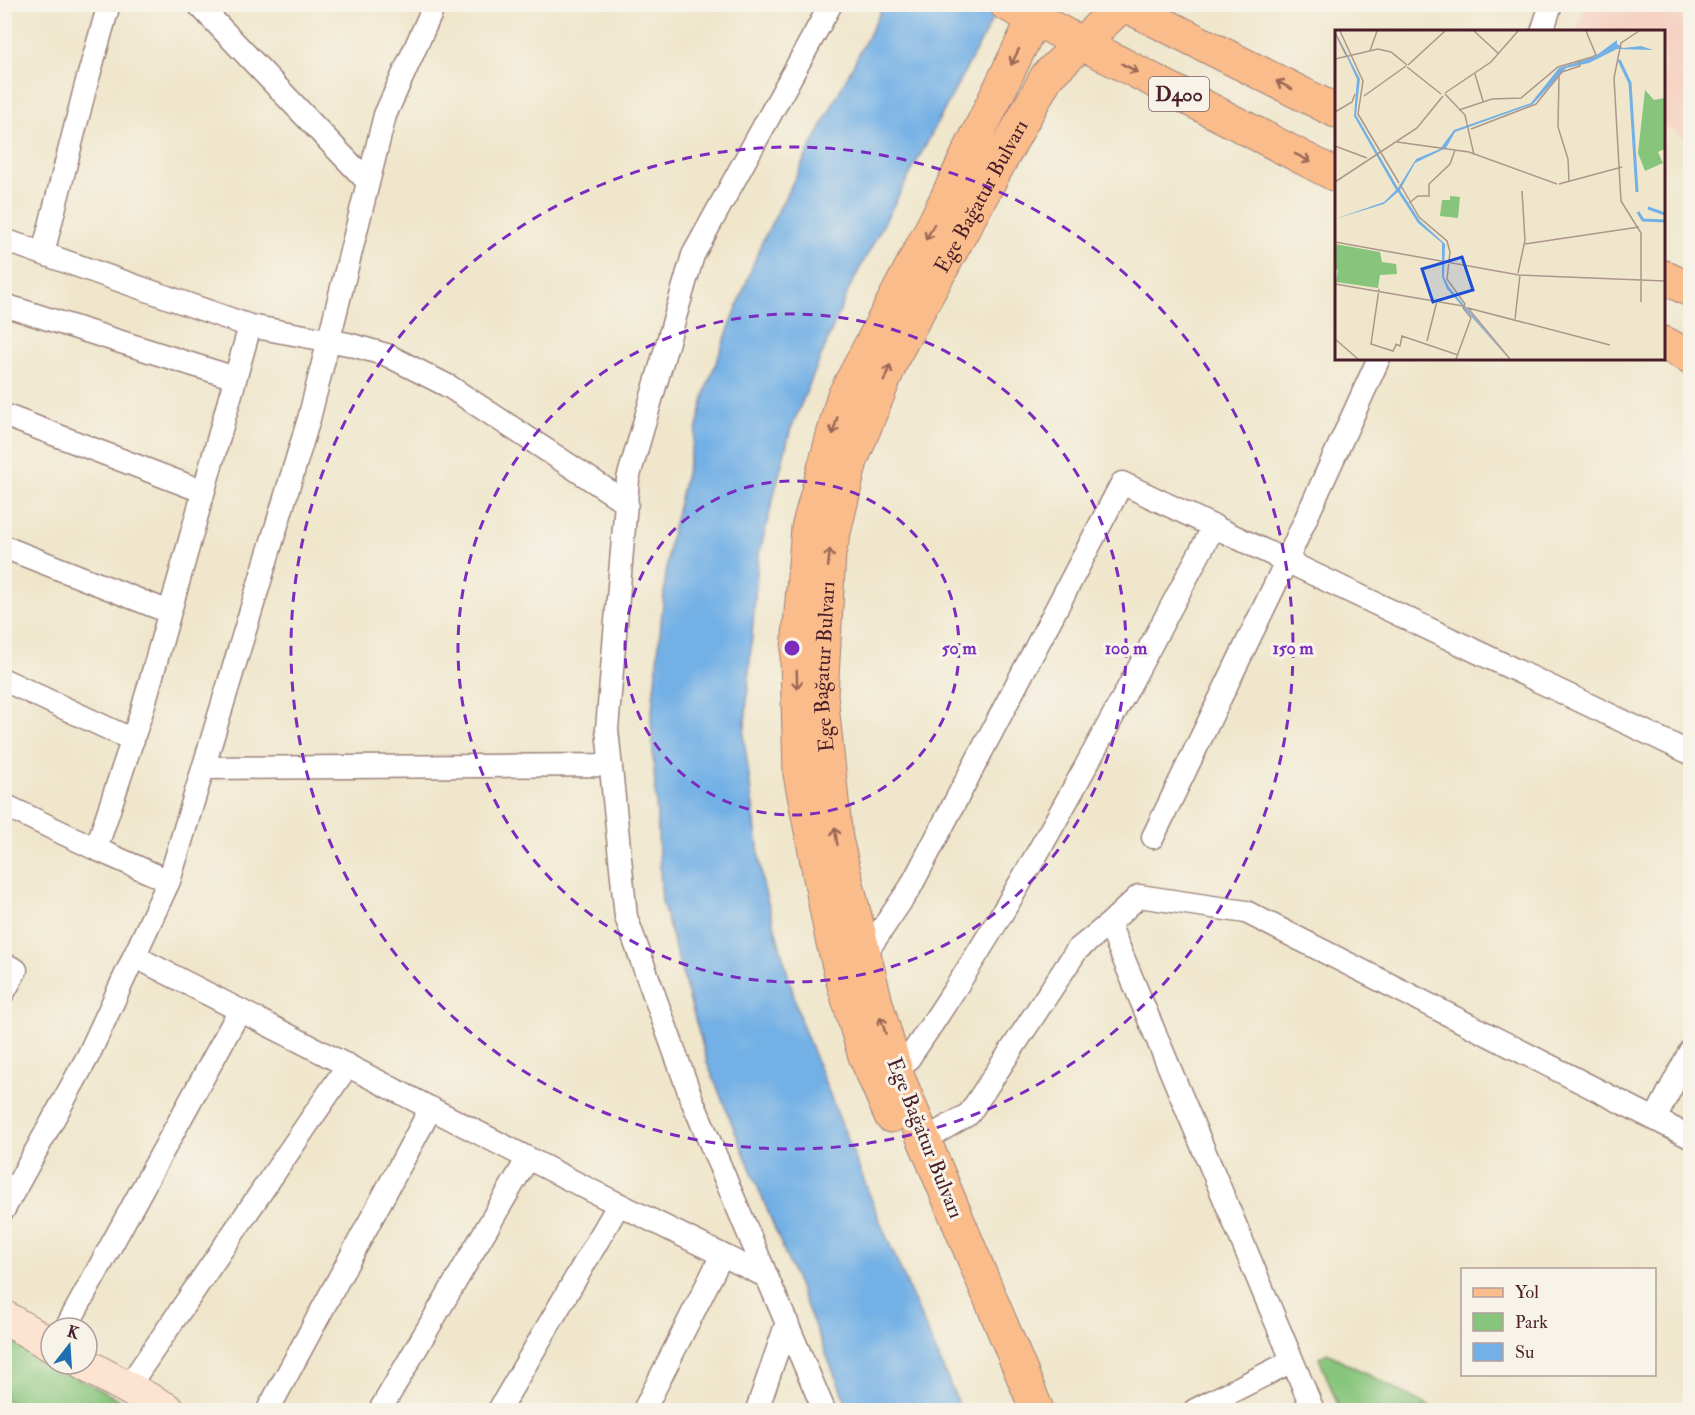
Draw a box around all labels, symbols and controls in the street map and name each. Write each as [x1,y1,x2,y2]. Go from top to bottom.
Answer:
inset map [1335,30,1665,360]
one-way arrow [1009,47,1021,65]
one-way arrow [1120,63,1138,74]
road number: D400 [1149,77,1209,111]
one-way arrow [1276,78,1294,90]
street label: Ege Bağatur Bulvarı [928,114,1034,278]
one-way arrow [1294,152,1311,164]
one-way arrow [924,223,936,240]
one-way arrow [882,364,893,382]
one-way arrow [829,416,841,435]
one-way arrow [824,548,835,568]
street label: Ege Bağatur Bulvarı [807,580,841,753]
text: 50 m [942,637,977,660]
text: 100 m [1105,637,1148,660]
text: 150 m [1272,637,1315,660]
centre of rings [782,638,802,658]
one-way arrow [792,669,803,689]
one-way arrow [830,826,841,846]
one-way arrow [877,1016,888,1035]
street label: Ege Bağatur Bulvarı [880,1054,970,1223]
legend [1461,1268,1656,1376]
text: Yol [1515,1281,1539,1304]
text: Park [1515,1311,1548,1334]
north arrow [39,1316,99,1376]
text: K [65,1321,82,1344]
text: Su [1515,1341,1534,1364]

